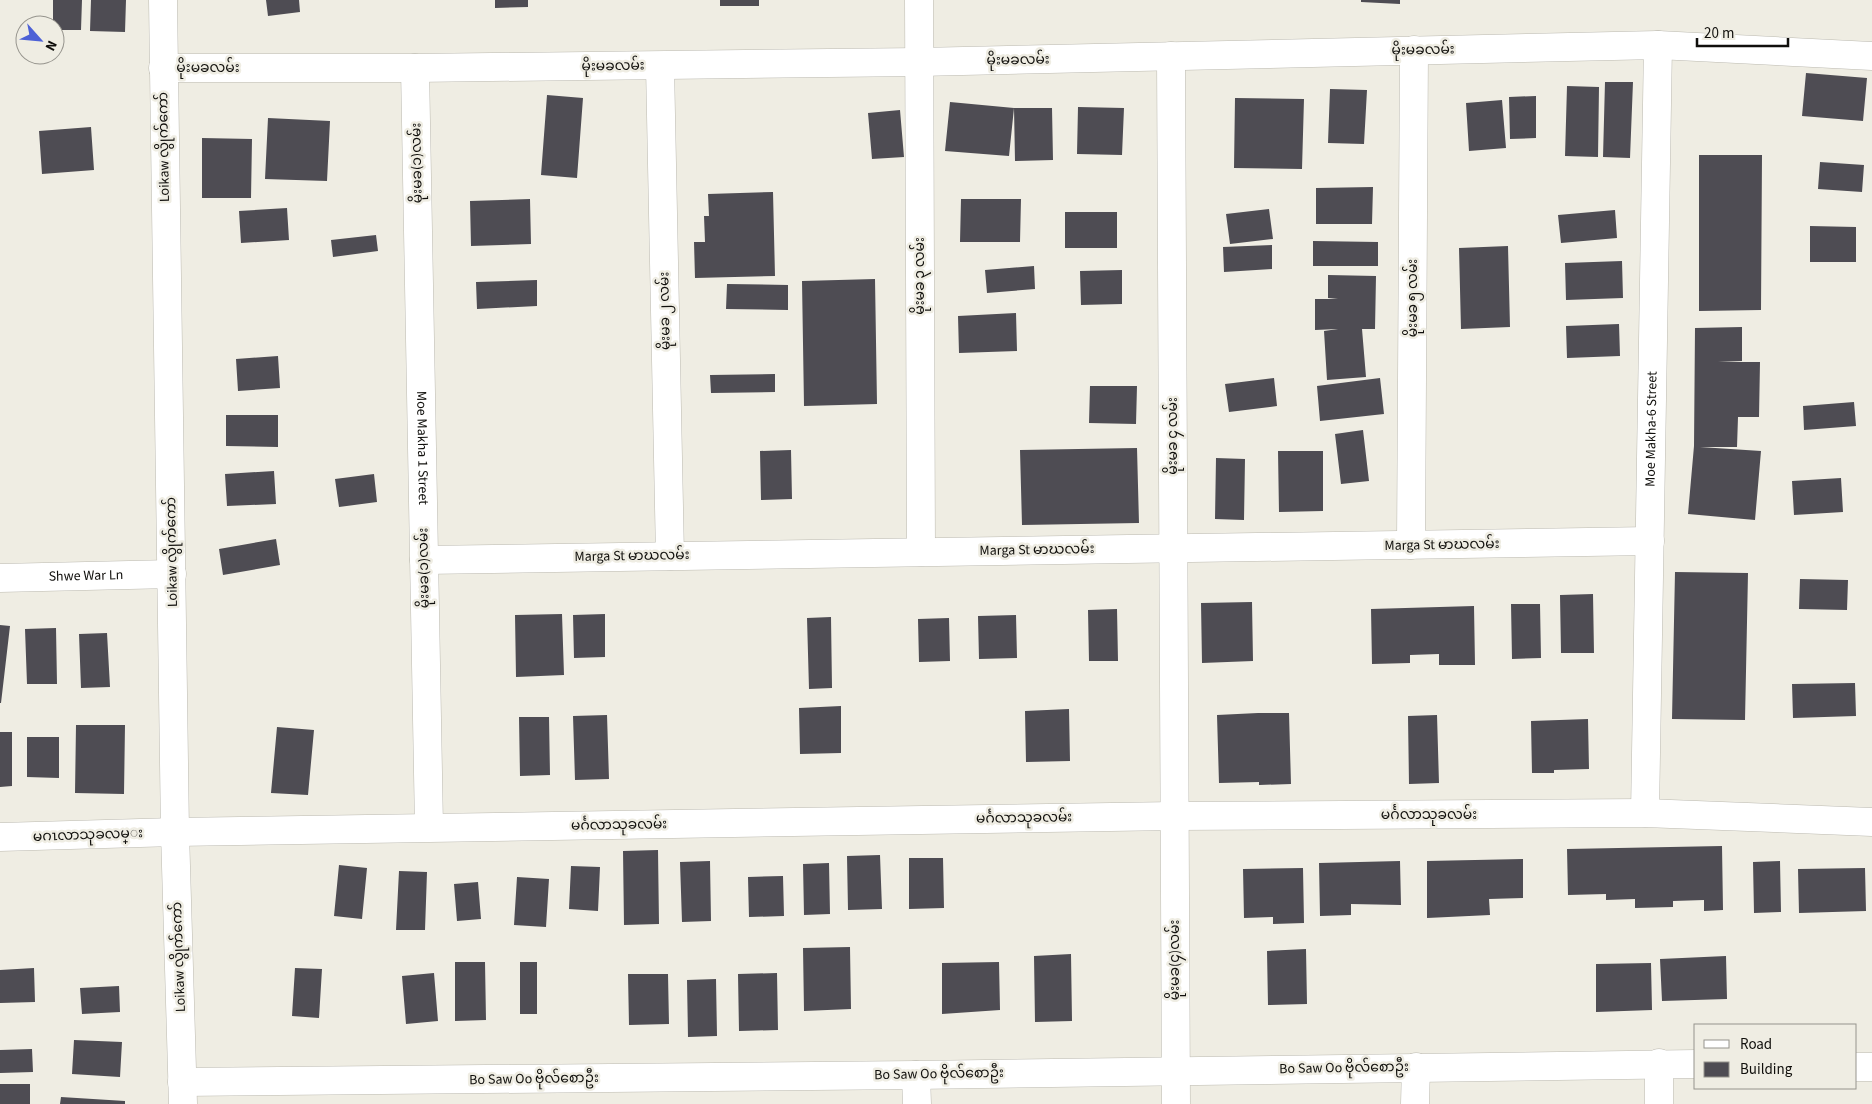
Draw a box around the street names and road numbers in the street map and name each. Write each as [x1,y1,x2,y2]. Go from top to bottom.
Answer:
street label: မိုးမခလမ်း [1391,38,1455,62]
street label: မိုးမခလမ်း [986,48,1050,72]
street label: မိုးမခလမ်း [581,54,645,78]
street label: မိုးမခလမ်း [176,57,240,79]
street label: Loikaw လွိုက်ကော် [152,92,176,202]
street label: မိုးမခ(၁)လမ်း [405,123,429,203]
street label: မိုးမခ ၃ လမ်း [909,237,931,315]
street label: မိုးမခ ၅ လမ်း [1402,259,1424,337]
street label: မိုးမခ ၂ လမ်း [653,272,677,350]
street label: Moe Makha-6 Street [1641,371,1662,487]
street label: Moe Makha 1 Street [411,391,433,505]
street label: မိုးမခ ၄ လမ်း [1162,397,1184,475]
street label: Loikaw လွိုက်ကော် [160,497,184,607]
street label: မိုးမခ(၁)လမ်း [412,528,436,608]
street label: Marga St မာဃလမ်း [1384,533,1500,556]
street label: Marga St မာဃလမ်း [979,538,1095,561]
street label: Marga St မာဃလမ်း [574,544,690,567]
street label: Shwe War Ln [48,565,124,587]
street label: မင်္ဂလာသုခလမ်း [1381,804,1477,826]
street label: မင်္ဂလာသုခလမ်း [976,806,1072,830]
street label: မင်္ဂလာသုခလမ်း [571,813,667,837]
street label: မဂၤလာသုခလမ္း [33,823,143,848]
street label: Loikaw လွိုက်ကော် [166,902,192,1012]
street label: မိုးမခ(၄)လမ်း [1164,920,1186,1000]
street label: Bo Saw Oo ဗိုလ်စောဦး [1279,1056,1409,1080]
street label: Bo Saw Oo ဗိုလ်စောဦး [874,1062,1004,1086]
street label: Bo Saw Oo ဗိုလ်စောဦး [469,1067,599,1091]

